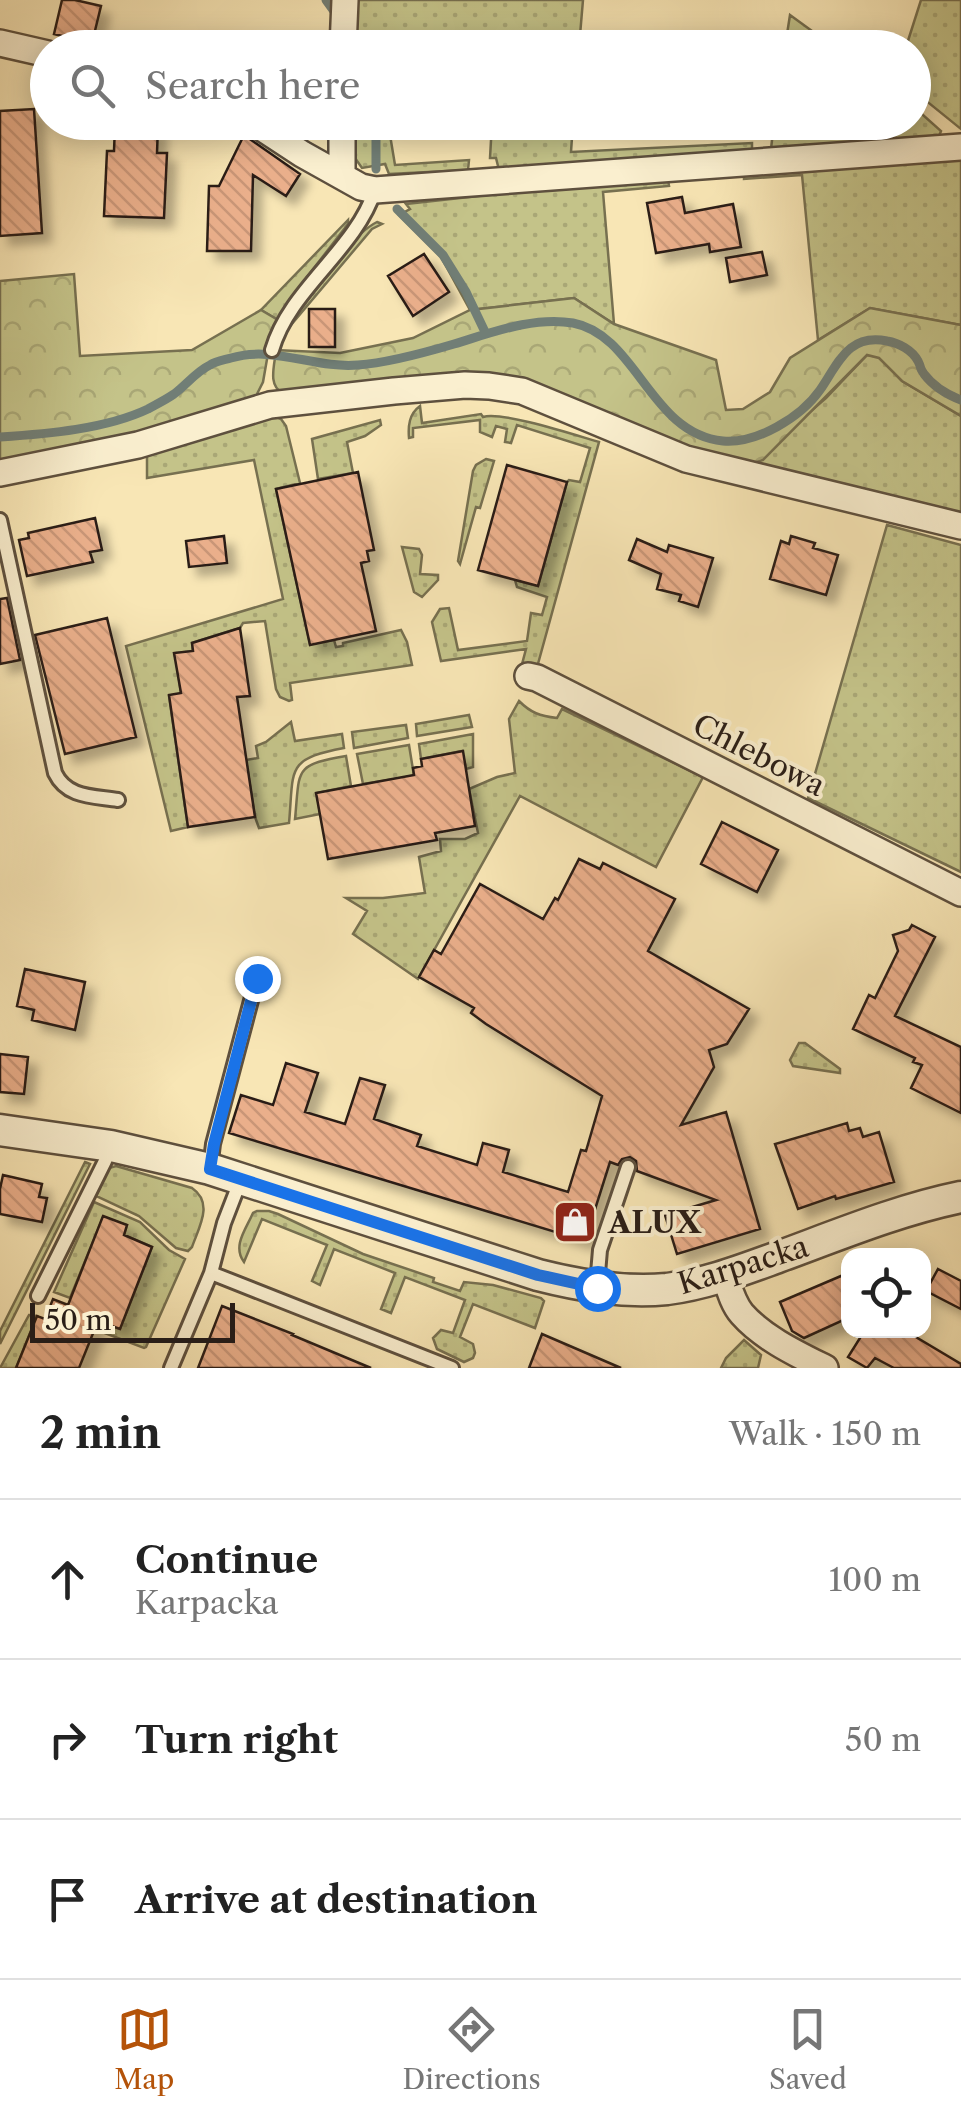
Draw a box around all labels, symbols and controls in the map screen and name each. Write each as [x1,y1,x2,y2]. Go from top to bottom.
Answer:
search box [30,30,931,140]
icon: search [65,58,120,113]
text: Search here [145,62,360,109]
street label: Chlebowa [687,706,831,804]
route end [235,956,281,1002]
shop icon: ALUX [552,1199,598,1245]
place label: ALUX [607,1204,702,1241]
street label: Karpacka [673,1228,813,1302]
map controls [841,1248,931,1338]
button: locate [841,1248,931,1338]
route start [575,1266,621,1312]
scale bar [30,1298,235,1342]
text: 50 m [45,1303,112,1337]
text: 2 min [40,1407,161,1459]
text: Walk · 150 m [729,1414,921,1453]
text: Continue [135,1536,318,1583]
icon: ahead [40,1552,95,1607]
text: 100 m [829,1560,921,1599]
text: Karpacka [135,1583,278,1622]
icon: right [40,1712,95,1767]
text: Turn right [135,1716,338,1763]
text: 50 m [845,1720,921,1759]
icon: arrive [40,1872,95,1927]
text: Arrive at destination [135,1876,538,1923]
tab: Map [114,2002,174,2096]
tab: Directions [402,2002,541,2096]
tab: Saved [769,2002,847,2096]

